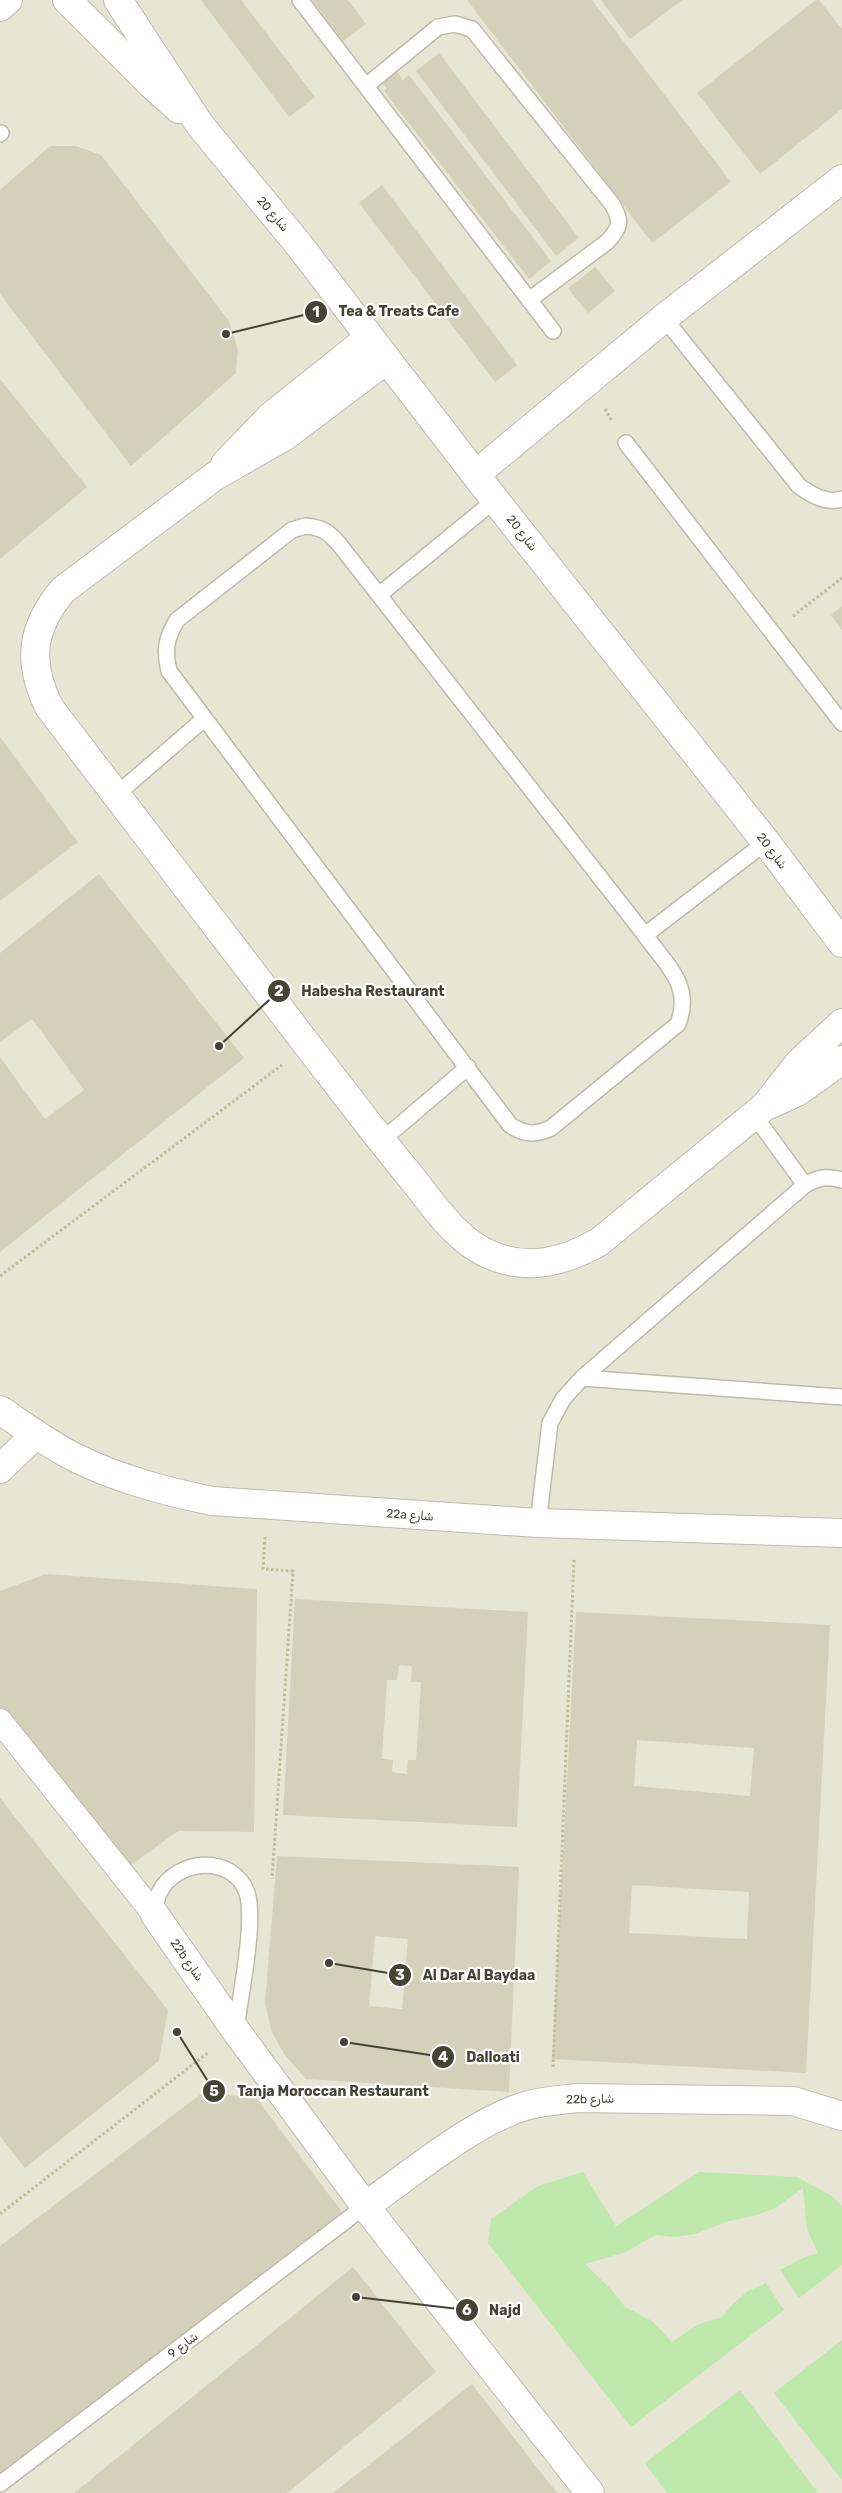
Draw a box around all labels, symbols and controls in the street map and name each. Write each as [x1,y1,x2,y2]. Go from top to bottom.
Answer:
street label: شارع 20 [253,194,292,236]
callout: Tea & Treats Cafe [304,297,470,326]
text: 1 [312,303,320,321]
text: Tea & Treats Cafe [339,303,459,320]
street label: شارع 20 [502,512,540,555]
street label: شارع 20 [752,830,790,873]
callout: Habesha Restaurant [267,976,455,1005]
text: 2 [274,982,284,1000]
text: Habesha Restaurant [301,983,445,1000]
street label: 22a شارع [386,1506,434,1526]
street label: 22b شارع [166,1936,207,1985]
callout: Al Dar Al Baydaa [387,1960,545,1989]
text: 3 [395,1966,405,1984]
text: Al Dar Al Baydaa [423,1967,535,1984]
callout: Dalloati [431,2042,529,2071]
text: 4 [438,2048,448,2066]
text: Dalloati [466,2049,520,2066]
callout: Tanja Moroccan Restaurant [202,2076,438,2105]
text: 5 [209,2082,219,2100]
text: Tanja Moroccan Restaurant [237,2083,429,2100]
street label: 22b شارع [566,2092,614,2108]
callout: Najd [454,2296,531,2325]
text: 6 [462,2301,472,2319]
text: Najd [489,2302,521,2319]
street label: شارع 9 [165,2329,202,2362]

